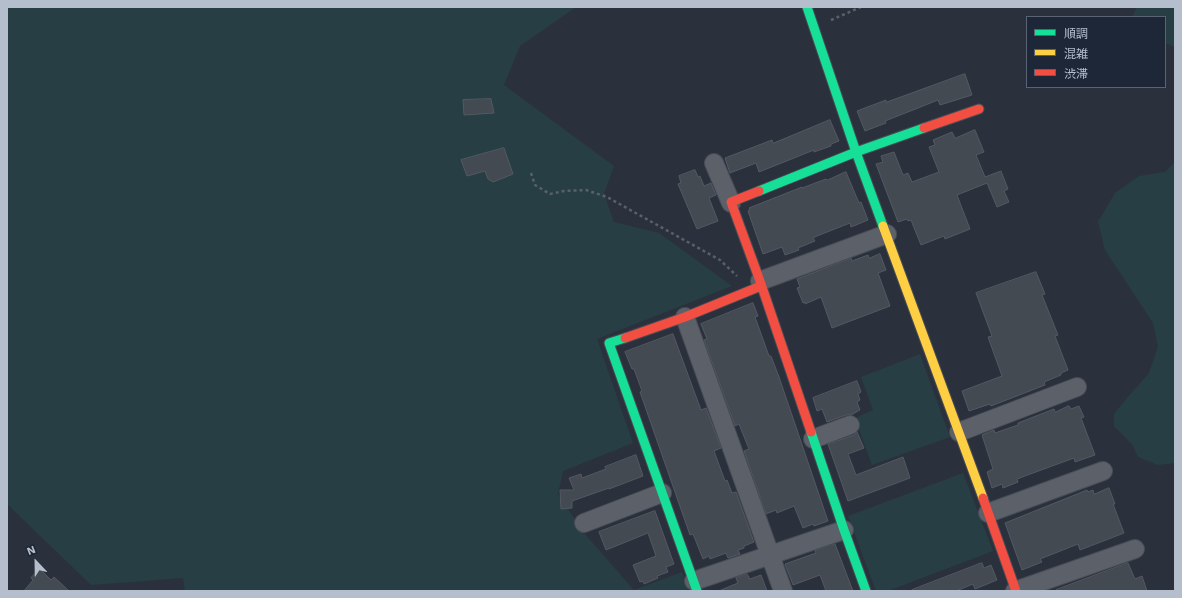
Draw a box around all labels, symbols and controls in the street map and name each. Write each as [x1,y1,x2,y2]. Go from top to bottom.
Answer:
legend [1026,16,1166,88]
text: 順調 [1064,27,1088,41]
text: 混雑 [1064,47,1088,61]
text: 渋滞 [1064,67,1088,81]
north arrow [16,542,56,582]
text: N [25,543,38,558]

